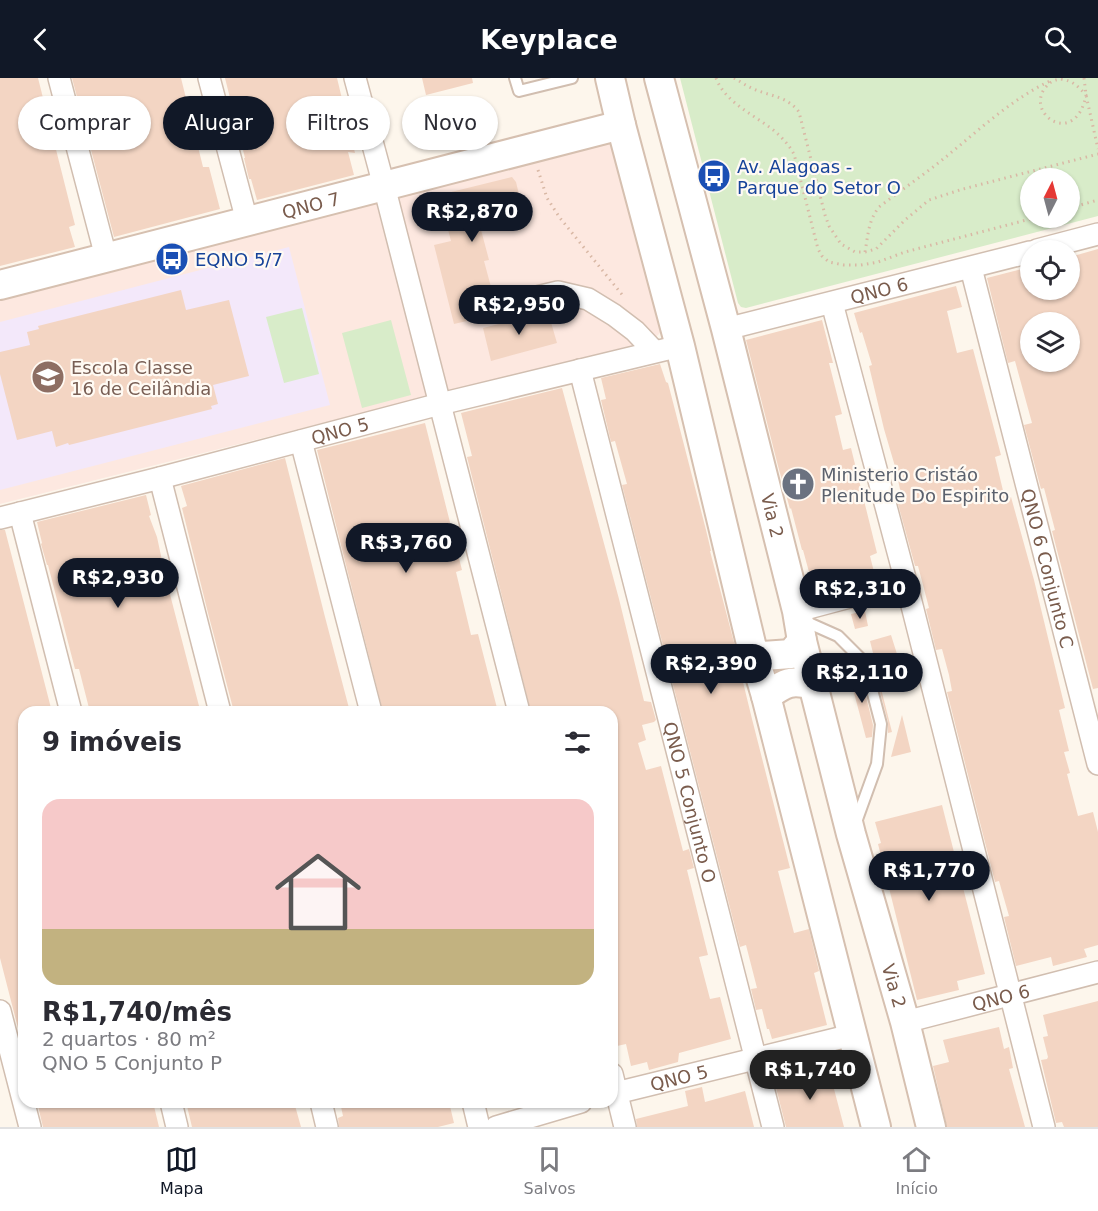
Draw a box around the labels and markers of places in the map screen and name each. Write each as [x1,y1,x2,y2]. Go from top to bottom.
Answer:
place label: Av. Alagoas - Parque do Setor O [737,156,901,198]
bus stop icon: Av. Alagoas - Parque do Setor O [696,158,732,194]
pin: R$2,870 [417,192,527,243]
bus stop icon: EQNO 5/7 [154,241,190,277]
place label: EQNO 5/7 [195,249,283,270]
pin: R$2,950 [464,285,574,336]
place label: Escola Classe 16 de Ceilândia [71,357,211,399]
school or university icon: Escola Classe 16 de Ceilândia [30,359,66,395]
place label: Ministerio Cristáo Plenitude Do Espirito [821,464,1009,506]
church icon: Ministerio Cristáo Plenitude Do Espirito [780,466,816,502]
pin: R$3,760 [351,523,461,574]
pin: R$2,930 [63,558,173,609]
pin: R$2,310 [805,569,915,620]
pin: R$2,390 [656,644,766,695]
pin: R$2,110 [807,653,917,704]
pin: R$1,770 [874,851,984,902]
pin: R$1,740 [755,1050,865,1101]

